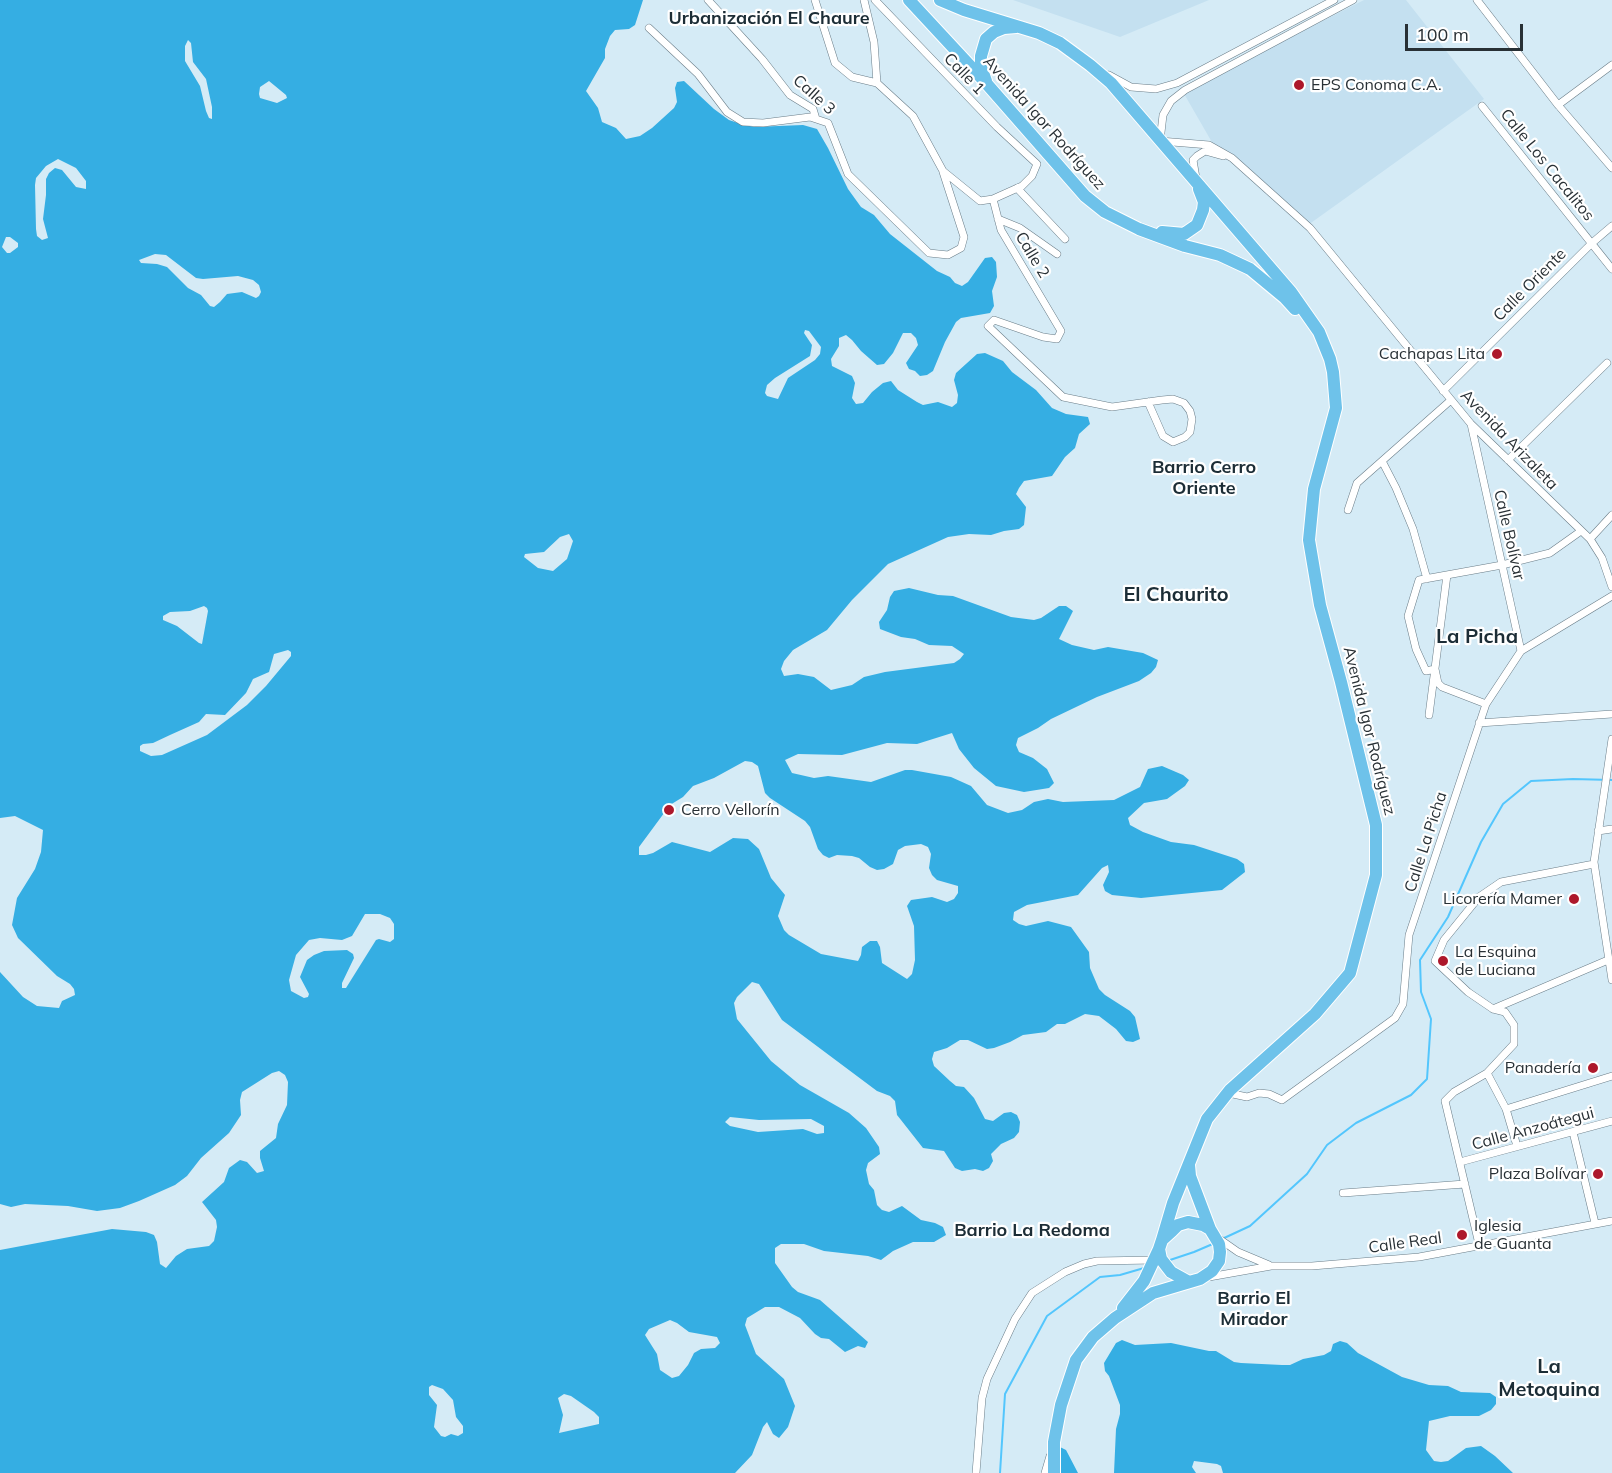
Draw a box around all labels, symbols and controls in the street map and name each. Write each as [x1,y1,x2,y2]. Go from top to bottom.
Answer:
district label: Urbanización El Chaure [668,8,870,30]
scale bar [1408,12,1526,50]
text: 100 m [1416,23,1469,46]
street label: Calle 1 [940,49,988,99]
street label: Avenida Igor Rodríguez [979,52,1109,194]
street label: Calle 3 [789,71,839,119]
place label: EPS Conoma C.A. [1311,75,1442,95]
marker: EPS Conoma C.A. [1292,78,1306,92]
street label: Calle Los Cacalitos [1496,105,1598,225]
street label: Calle 2 [1011,228,1053,282]
street label: Calle Oriente [1490,245,1570,325]
place label: Cachapas Lita [1379,344,1485,364]
marker: Cachapas Lita [1490,347,1504,361]
street label: Avenida Arizaleta [1456,386,1562,494]
district label: Barrio Cerro Oriente [1152,457,1256,500]
street label: Calle Bolívar [1489,488,1529,582]
district label: El Chaurito [1123,583,1229,607]
district label: La Picha [1436,625,1518,649]
street label: Avenida Igor Rodríguez [1339,645,1399,817]
street label: Calle La Picha [1401,789,1451,895]
place label: Cerro Vellorín [681,800,780,820]
marker: Cerro Vellorín [662,803,676,817]
place label: Licorería Mamer [1443,889,1562,909]
marker: Licorería Mamer [1567,892,1581,906]
place label: La Esquina de Luciana [1455,942,1536,980]
marker: La Esquina de Luciana [1436,954,1450,968]
place label: Panadería [1505,1058,1581,1078]
marker: Panadería [1586,1061,1600,1075]
street label: Calle Anzoátegui [1470,1103,1596,1155]
place label: Plaza Bolívar [1489,1164,1586,1184]
marker: Plaza Bolívar [1591,1167,1605,1181]
place label: Iglesia de Guanta [1474,1216,1552,1254]
district label: Barrio La Redoma [954,1220,1110,1242]
street label: Calle Real [1367,1228,1443,1258]
marker: Iglesia de Guanta [1455,1228,1469,1242]
district label: Barrio El Mirador [1217,1288,1291,1330]
district label: La Metoquina [1498,1355,1600,1402]

